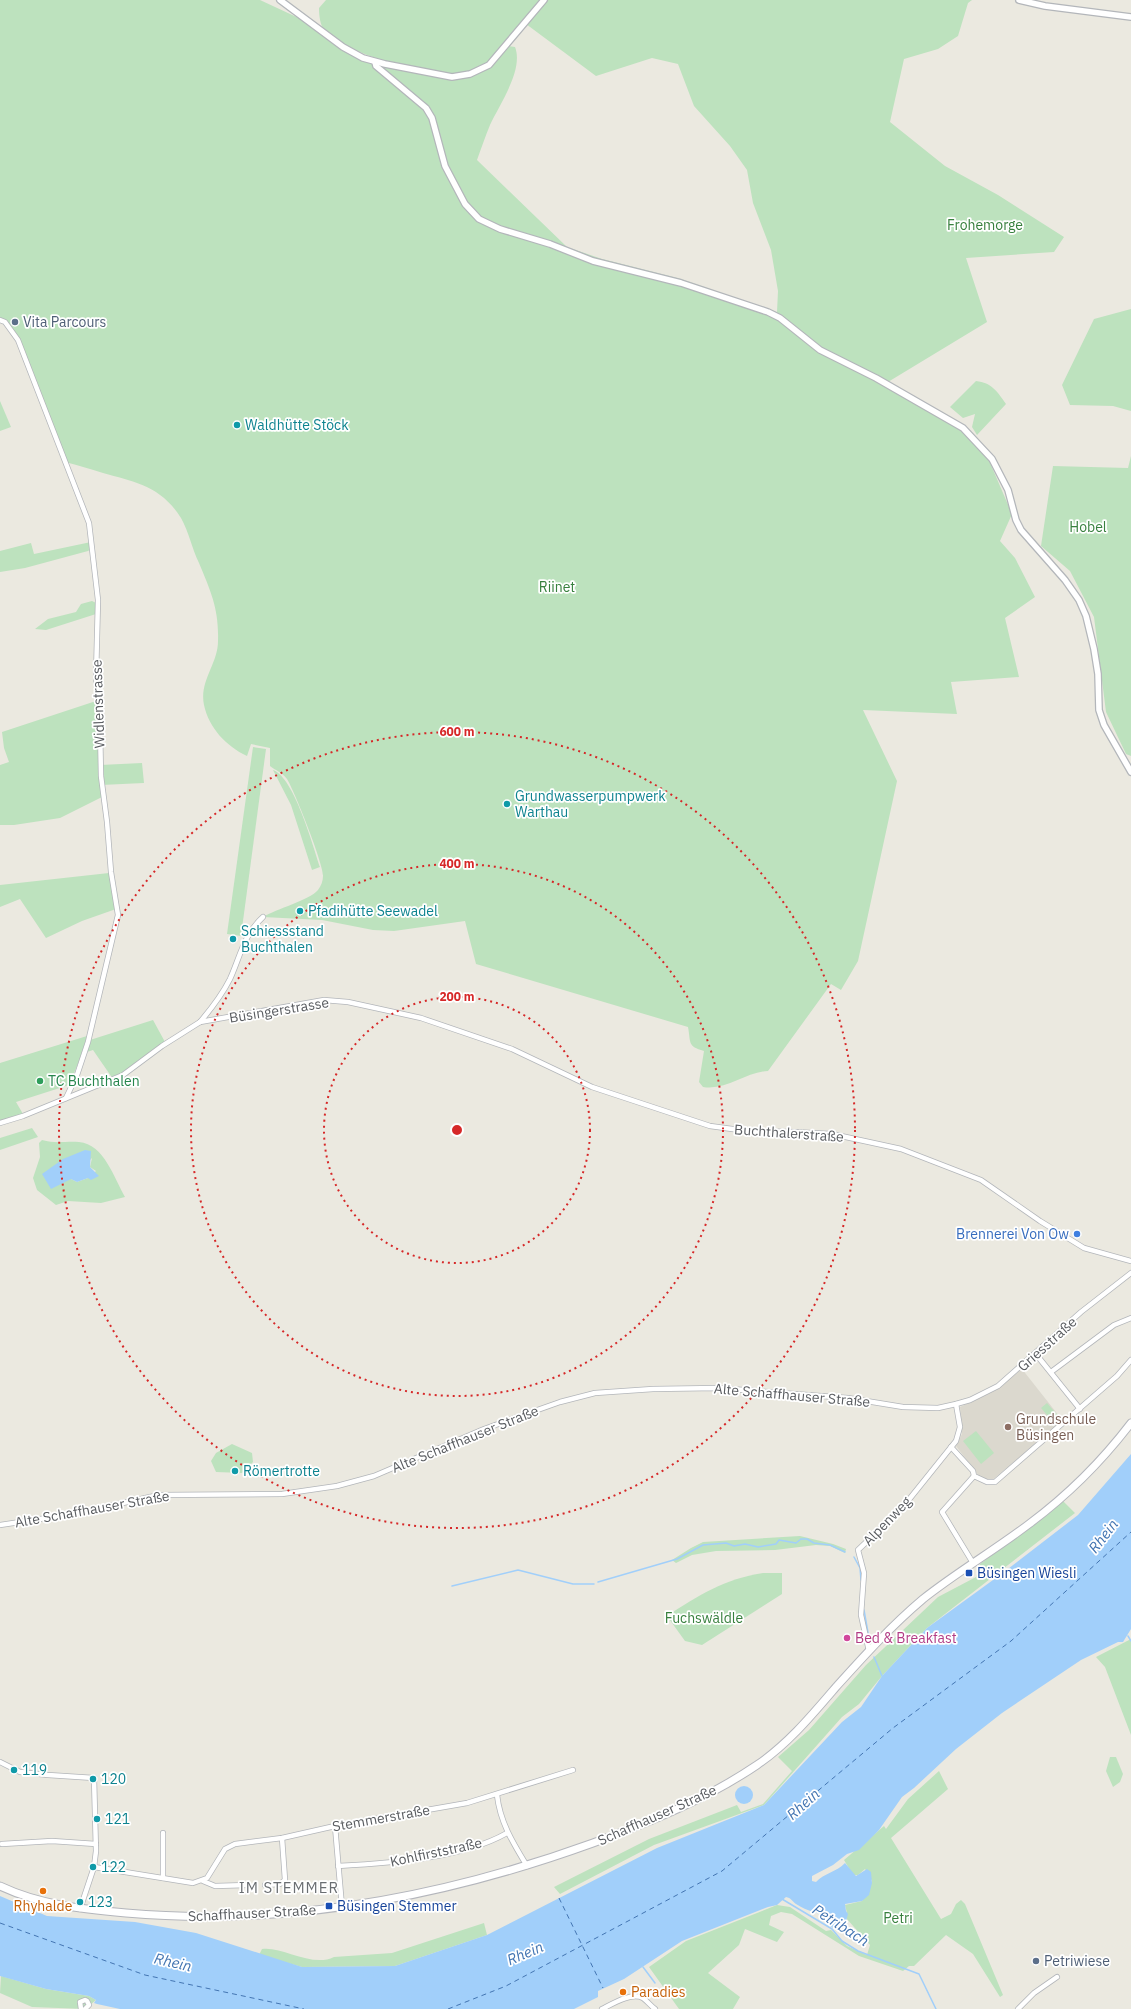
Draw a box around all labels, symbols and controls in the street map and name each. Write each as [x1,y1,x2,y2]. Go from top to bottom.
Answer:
park label: Frohemorge [947,216,1023,234]
place label: Vita Parcours [23,313,106,331]
marker: Vita Parcours [10,317,20,327]
place label: Waldhütte Stöck [245,416,349,434]
marker: Waldhütte Stöck [232,420,242,430]
park label: Hobel [1069,518,1107,536]
park label: Riinet [539,578,575,596]
street label: Widlenstrasse [87,659,109,749]
text: 600 m [439,724,475,739]
place label: Grundwasserpumpwerk Warthau [515,787,666,821]
marker: Grundwasserpumpwerk Warthau [502,799,512,809]
text: 400 m [439,856,475,871]
place label: Pfadihütte Seewadel [308,902,438,920]
marker: Pfadihütte Seewadel [295,906,305,916]
place label: Schiessstand Buchthalen [241,922,324,956]
marker: Schiessstand Buchthalen [228,934,238,944]
text: 200 m [439,989,475,1004]
street label: Büsingerstrasse [228,993,331,1027]
place label: TC Buchthalen [48,1072,140,1090]
marker: TC Buchthalen [35,1076,45,1086]
street label: Buchthalerstraße [734,1120,845,1146]
centre of rings [450,1123,464,1137]
place label: Brennerei Von Ow [956,1225,1069,1243]
marker: Brennerei Von Ow [1072,1229,1082,1239]
street label: Griesstraße [1014,1312,1081,1375]
street label: Alte Schaffhauser Straße [713,1379,871,1411]
street label: Alte Schaffhauser Straße [389,1401,541,1477]
place label: Grundschule Büsingen [1016,1410,1096,1444]
marker: Grundschule Büsingen [1003,1422,1013,1432]
place label: Römertrotte [243,1462,320,1480]
marker: Römertrotte [230,1466,240,1476]
street label: Alte Schaffhauser Straße [13,1486,171,1531]
street label: Alpenweg [859,1492,916,1550]
water label: Rhein [1084,1515,1122,1557]
place label: Büsingen Wiesli [977,1564,1076,1582]
marker: Büsingen Wiesli [964,1568,974,1578]
park label: Fuchswäldle [665,1609,744,1627]
place label: Bed & Breakfast [855,1629,957,1647]
marker: Bed & Breakfast [842,1633,852,1643]
place label: 119 [22,1761,47,1779]
marker: 119 [9,1765,19,1775]
place label: 120 [101,1770,126,1788]
marker: 120 [88,1774,98,1784]
street label: Schaffhauser Straße [595,1781,720,1849]
water label: Rhein [783,1784,823,1824]
street label: Stemmerstraße [331,1801,432,1835]
place label: 121 [105,1810,130,1828]
marker: 121 [92,1814,102,1824]
street label: Kohlfirststraße [388,1833,484,1871]
place label: 122 [101,1858,126,1876]
marker: 122 [88,1862,98,1872]
district label: IM STEMMER [239,1878,339,1897]
marker: Rhyhalde [38,1886,48,1896]
place label: 123 [88,1893,113,1911]
place label: Rhyhalde [14,1897,73,1915]
marker: 123 [75,1897,85,1907]
place label: Büsingen Stemmer [337,1897,457,1915]
water label: Petribach [809,1900,873,1950]
street label: Schaffhauser Straße [187,1901,317,1925]
marker: Büsingen Stemmer [324,1901,334,1911]
park label: Petri [883,1909,913,1927]
water label: Rhein [504,1937,546,1969]
water label: Rhein [152,1948,194,1976]
place label: Petriwiese [1044,1952,1110,1970]
marker: Petriwiese [1031,1956,1041,1966]
place label: Paradies [631,1983,686,2001]
marker: Paradies [618,1987,628,1997]

